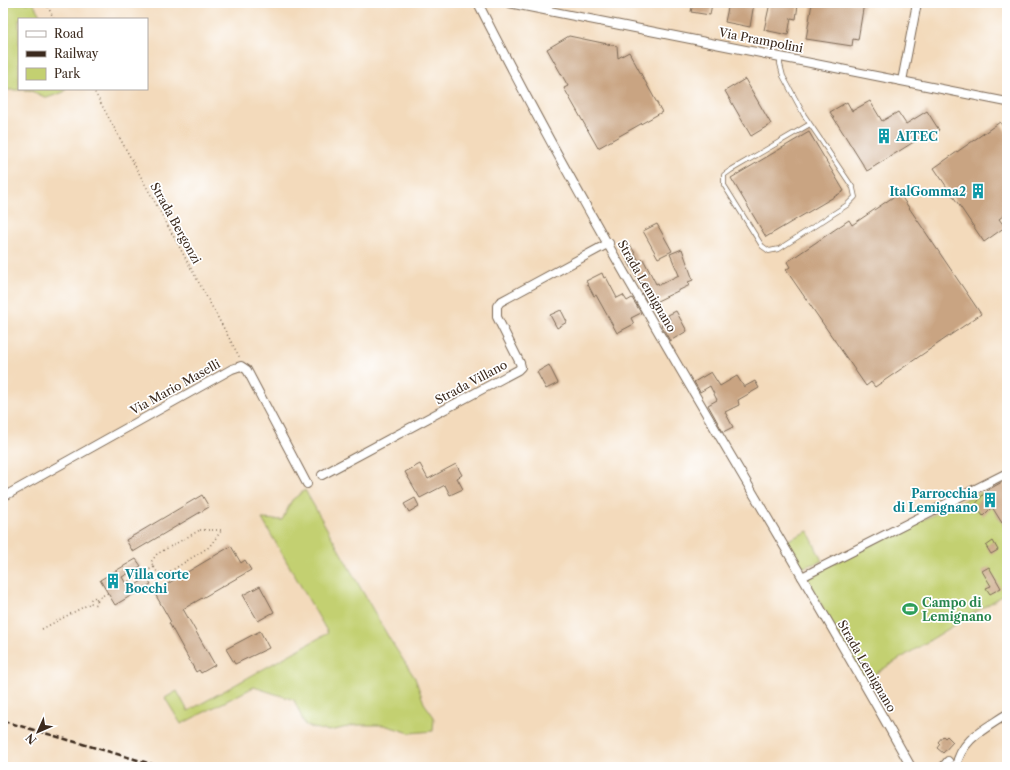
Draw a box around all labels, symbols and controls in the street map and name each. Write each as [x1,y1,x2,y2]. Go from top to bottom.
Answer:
legend [18,18,148,90]
street label: Via Prampolini [717,24,805,56]
text: Road [54,26,84,41]
text: Railway [54,46,99,61]
text: Park [54,66,81,81]
building icon: AITEC [875,127,893,145]
place label: AITEC [895,129,938,144]
street label: Strada Bergonzi [147,180,205,267]
building icon: ItalGomma2 [969,182,987,200]
place label: ItalGomma2 [890,184,966,199]
street label: Strada Lemignano [615,237,679,335]
street label: Via Mario Maselli [127,356,223,418]
street label: Strada Villano [432,357,510,407]
place label: Parrocchia di Lemignano [893,486,979,515]
building icon: Parrocchia di Lemignano [981,491,999,509]
place label: Villa corte Bocchi [124,567,189,596]
building icon: Villa corte Bocchi [104,572,122,590]
place label: Campo di Lemignano [922,595,992,624]
sports icon: Campo di Lemignano [901,600,919,618]
street label: Strada Lemignano [835,617,899,715]
north arrow [18,712,58,752]
text: N [22,730,39,747]

